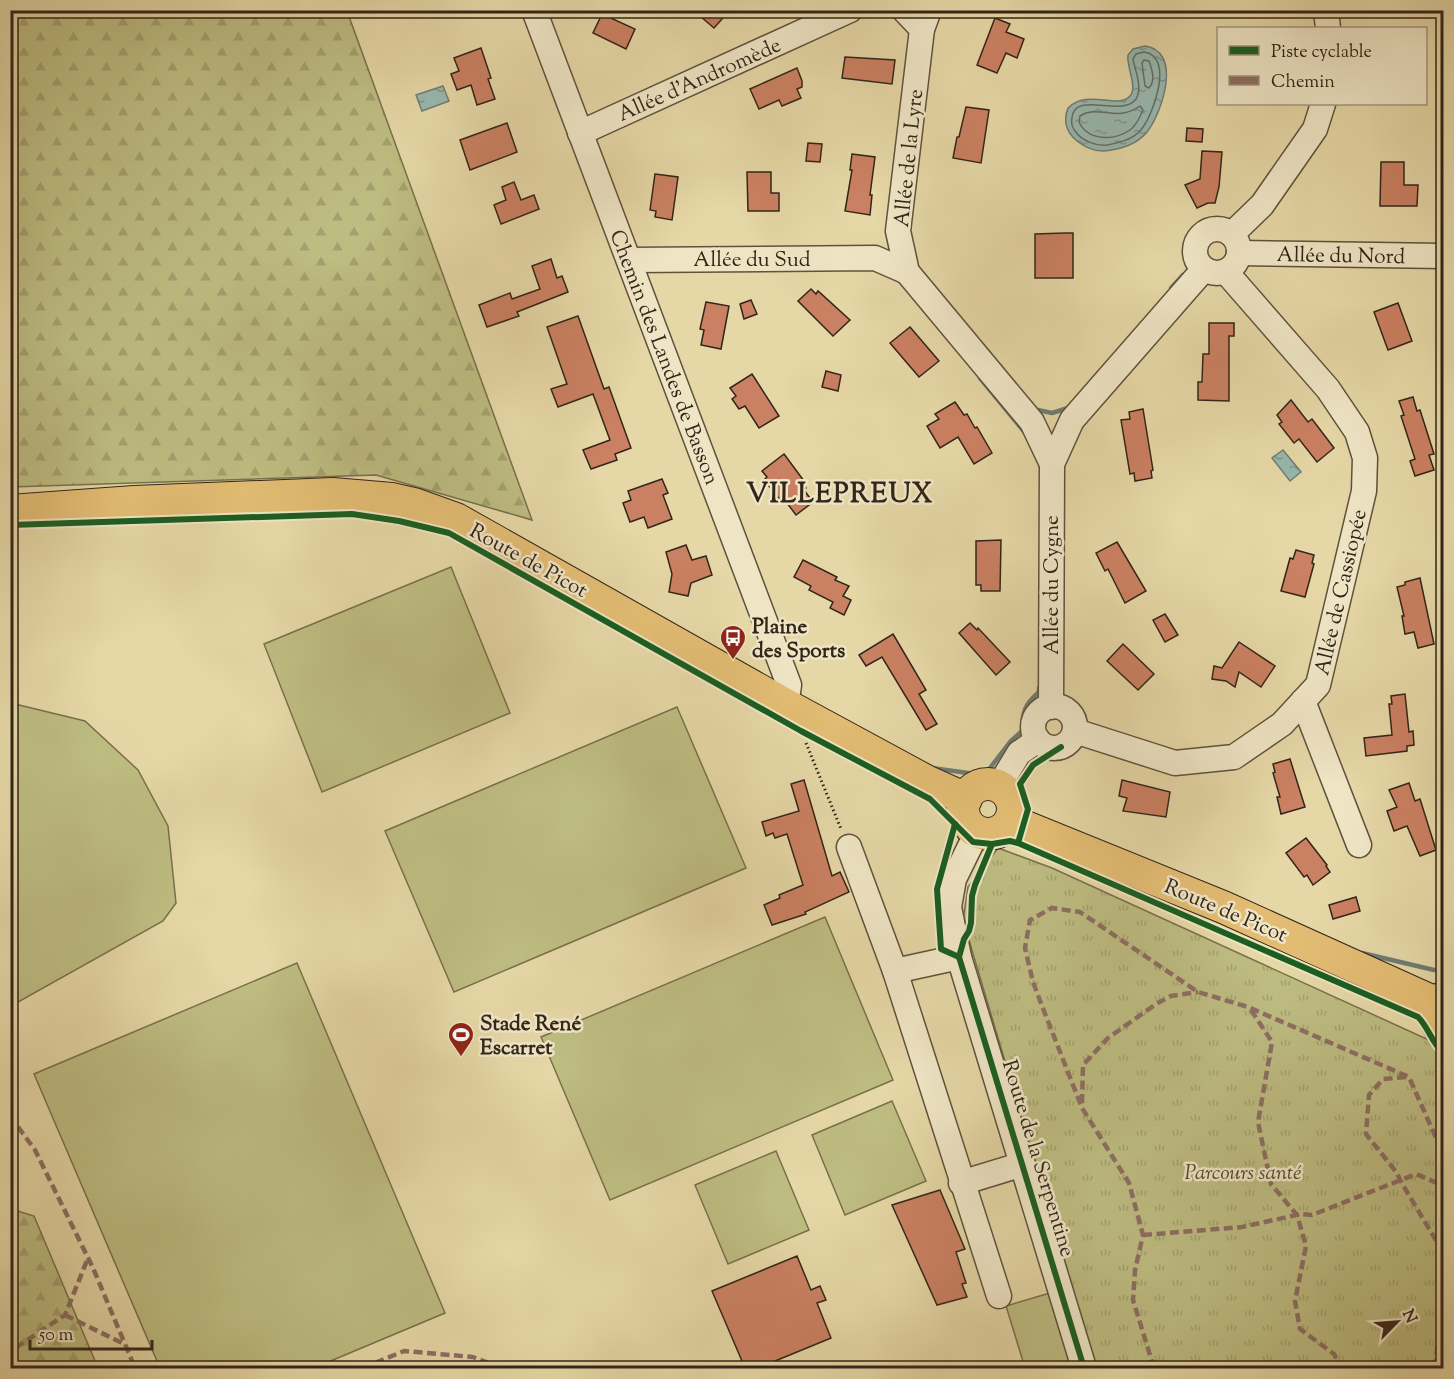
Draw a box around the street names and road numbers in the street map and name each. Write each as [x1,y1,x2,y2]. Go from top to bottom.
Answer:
street label: Allée d'Andromède [613,31,786,130]
street label: Allée de la Lyre [888,88,932,229]
street label: Chemin des Landes de Basson [601,226,726,490]
street label: Allée du Nord [1276,241,1406,273]
street label: Allée du Sud [693,246,811,276]
street label: Allée de Cassiopée [1308,506,1376,679]
street label: Allée du Cygne [1038,515,1068,655]
street label: Route de Picot [464,517,593,607]
street label: Route de Picot [1159,872,1291,951]
street label: Route de la Serpentine [993,1056,1081,1261]

